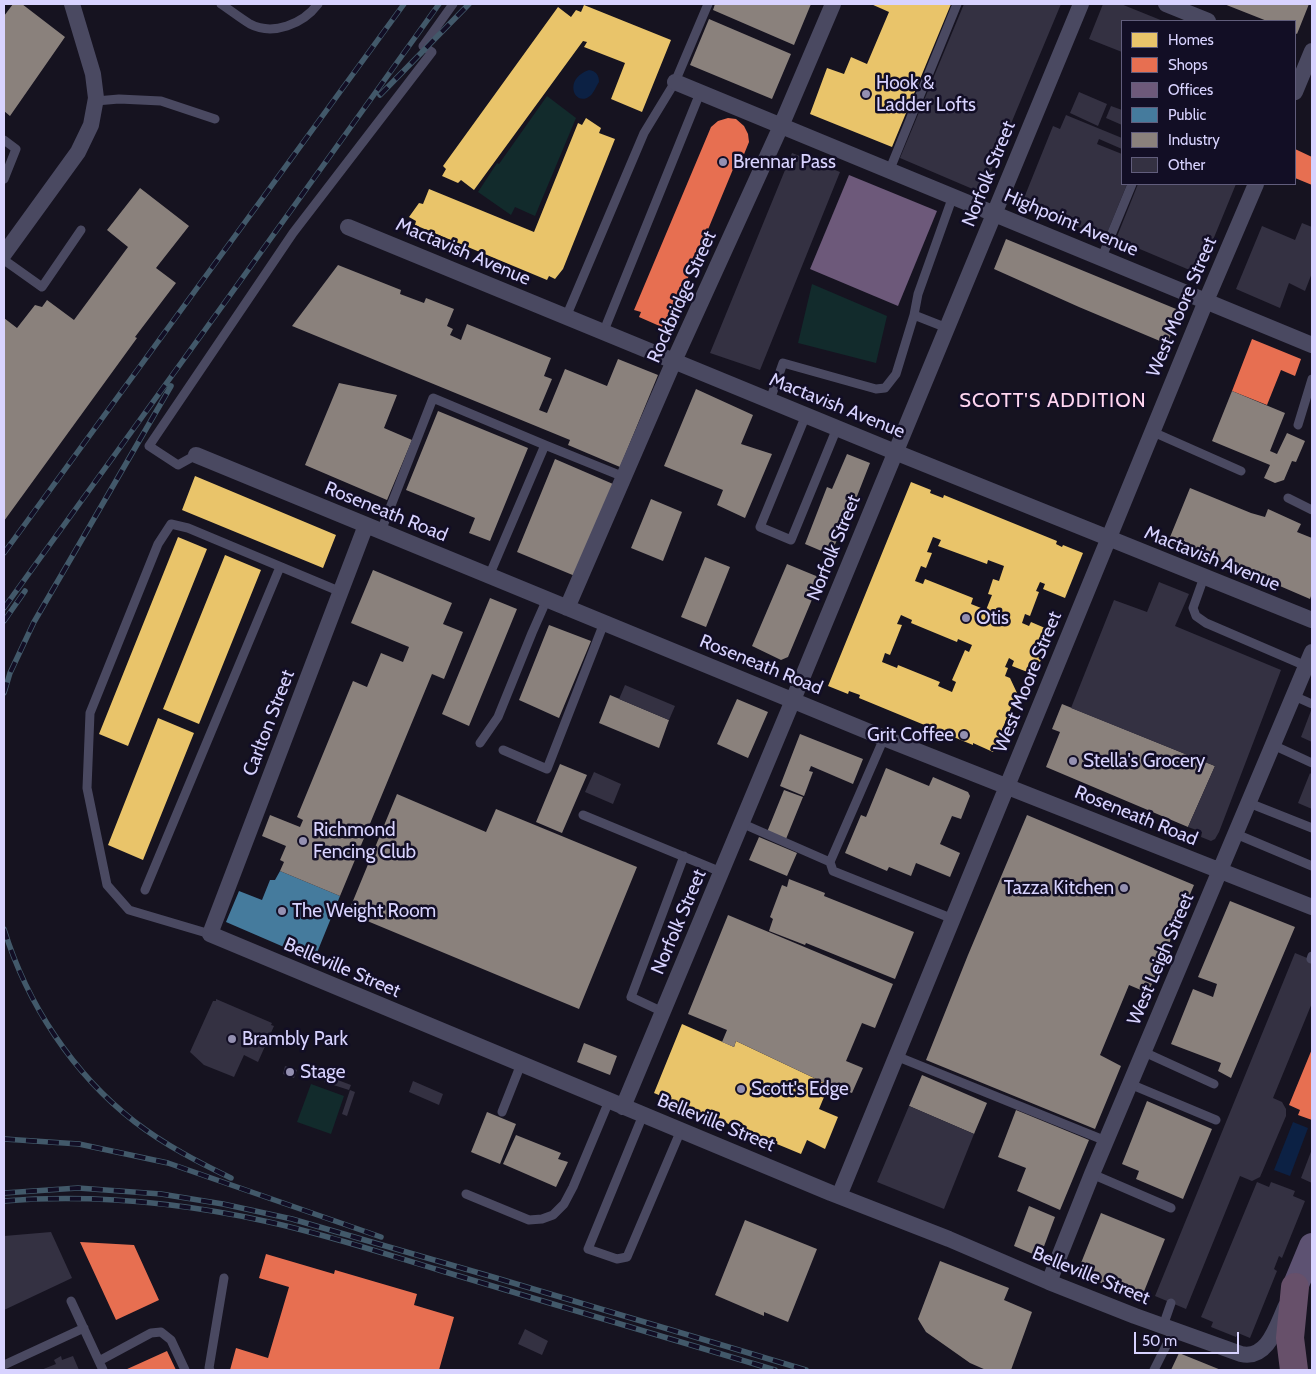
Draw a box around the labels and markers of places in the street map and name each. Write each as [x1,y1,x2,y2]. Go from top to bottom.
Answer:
place label: Hook & Ladder Lofts [876,72,976,116]
marker: Hook & Ladder Lofts [860,88,872,100]
place label: Brennar Pass [733,151,836,173]
marker: Brennar Pass [717,156,729,168]
place label: Otis [976,607,1009,629]
marker: Otis [960,612,972,624]
place label: Grit Coffee [867,724,954,746]
marker: Grit Coffee [958,729,970,741]
place label: Stella's Grocery [1083,750,1205,772]
marker: Stella's Grocery [1067,755,1079,767]
place label: Richmond Fencing Club [313,819,416,863]
marker: Richmond Fencing Club [297,835,309,847]
place label: Tazza Kitchen [1004,877,1114,899]
marker: Tazza Kitchen [1118,882,1130,894]
place label: The Weight Room [292,900,436,922]
marker: The Weight Room [276,905,288,917]
place label: Brambly Park [242,1028,348,1050]
marker: Brambly Park [226,1033,238,1045]
place label: Stage [300,1061,346,1083]
marker: Stage [284,1066,296,1078]
place label: Scott's Edge [751,1078,849,1100]
marker: Scott's Edge [735,1083,747,1095]

